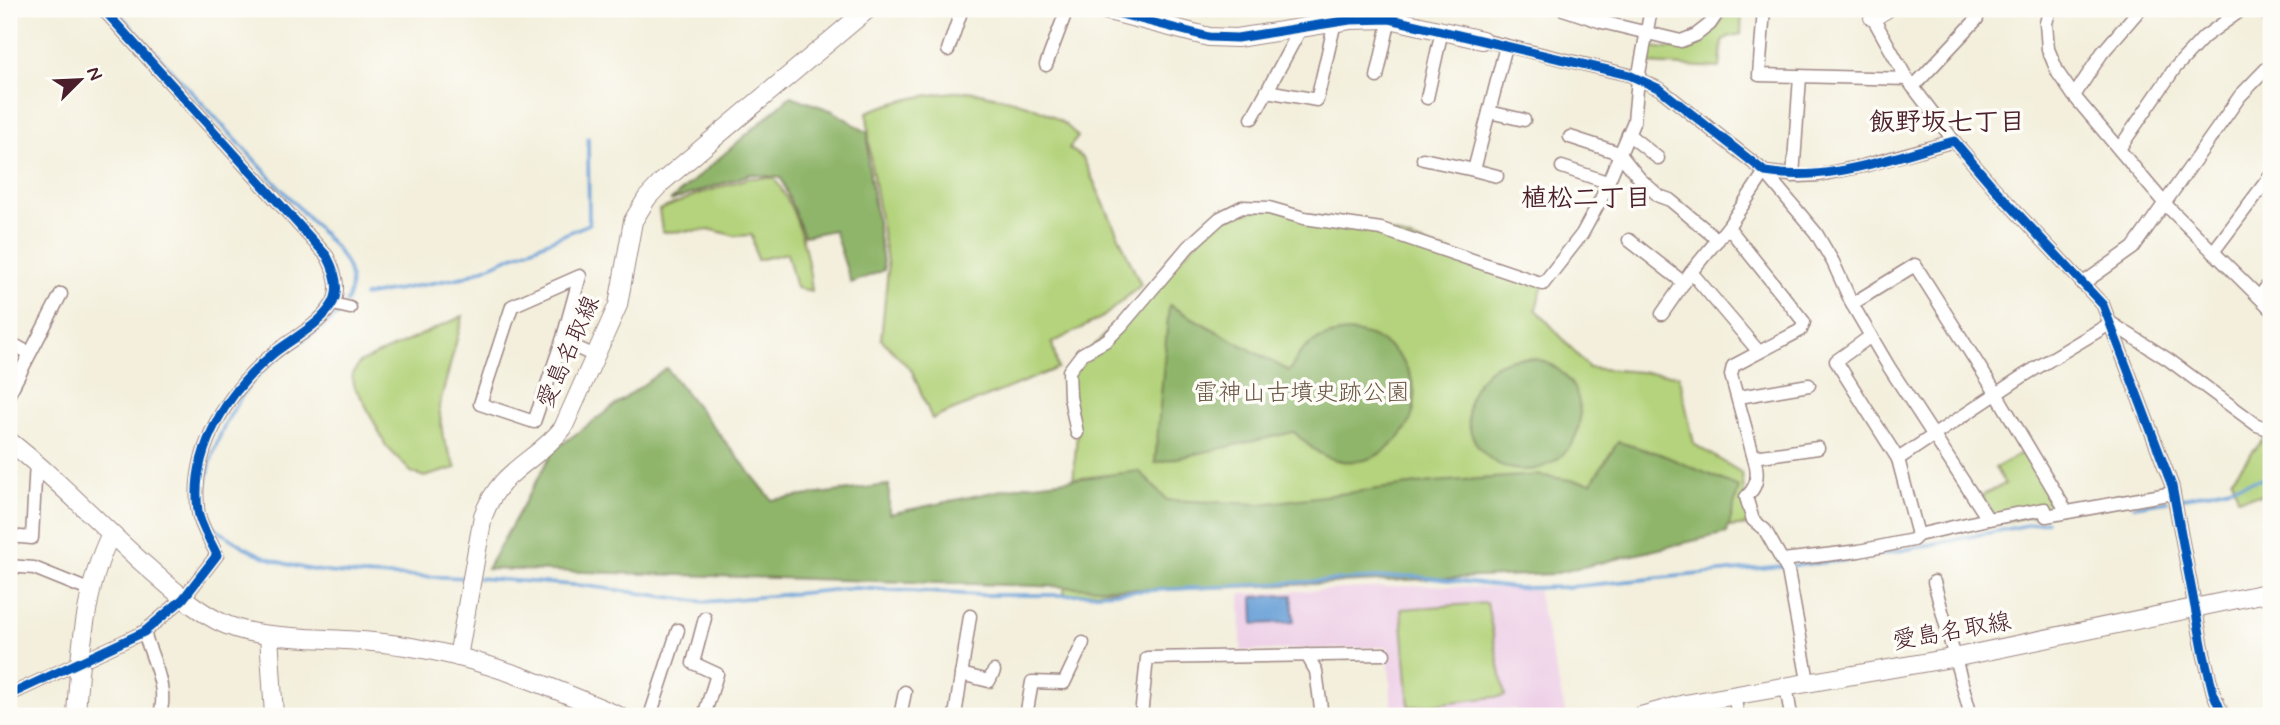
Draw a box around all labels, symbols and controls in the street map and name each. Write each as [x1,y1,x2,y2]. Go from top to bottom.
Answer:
north arrow [46,46,116,116]
text: N [80,63,108,85]
district label: 飯野坂七丁目 [1869,106,2025,140]
district label: 植松二丁目 [1521,182,1651,216]
street label: 愛島名取線 [530,291,608,413]
park label: 雷神山古墳史跡公園 [1194,378,1410,409]
street label: 愛島名取線 [1890,606,2014,658]

